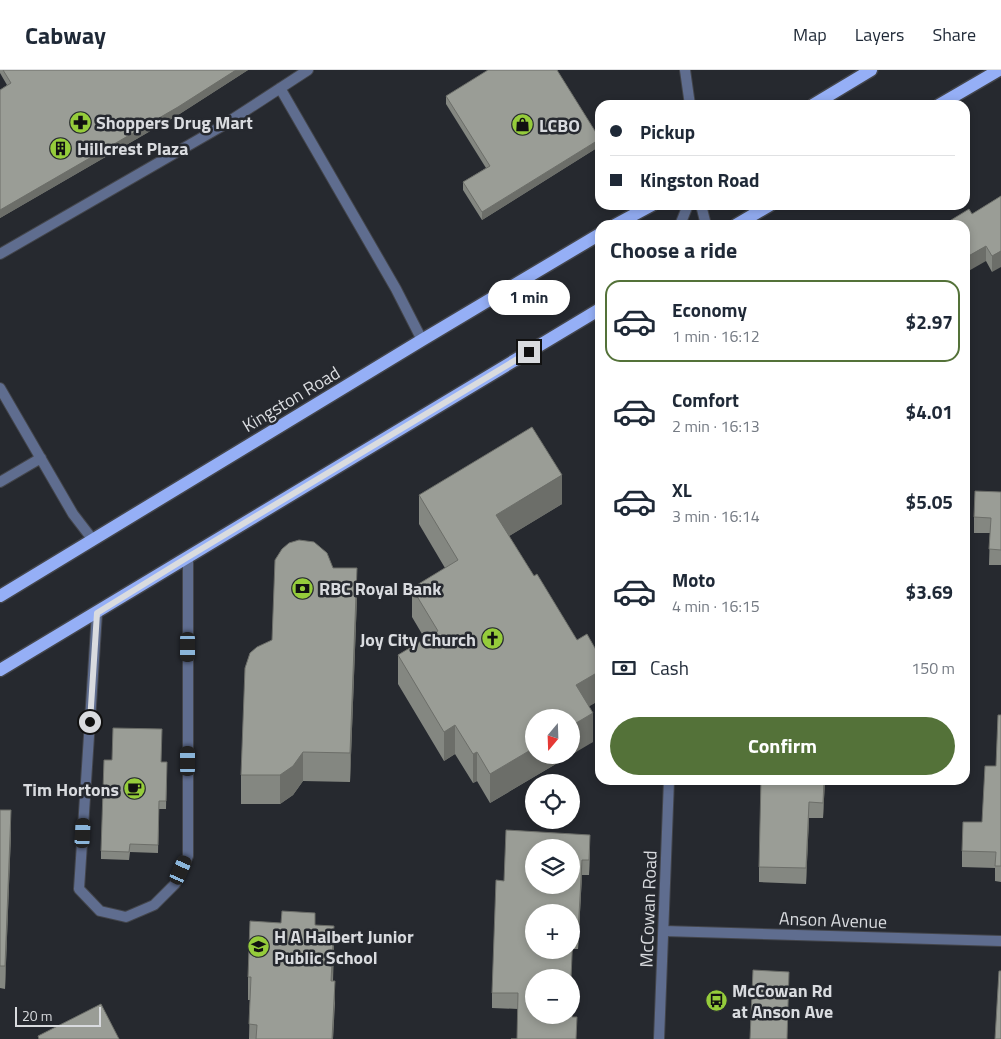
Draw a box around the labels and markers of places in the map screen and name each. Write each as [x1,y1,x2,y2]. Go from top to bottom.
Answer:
place label: Shoppers Drug Mart [96,109,253,136]
pharmacy icon: Shoppers Drug Mart [68,110,92,134]
place label: LCBO [539,112,580,139]
shop icon: LCBO [511,113,535,137]
place label: Hillcrest Plaza [77,135,189,162]
building icon: Hillcrest Plaza [49,136,73,160]
place label: RBC Royal Bank [319,575,442,602]
bank icon: RBC Royal Bank [291,576,315,600]
place label: Joy City Church [360,626,476,653]
church icon: Joy City Church [480,627,504,651]
place label: Tim Hortons [23,776,119,803]
cafe icon: Tim Hortons [123,777,147,801]
place label: H A Halbert Junior Public School [274,923,414,971]
school or university icon: H A Halbert Junior Public School [246,934,270,958]
place label: McCowan Rd at Anson Ave [732,977,833,1025]
bus stop icon: McCowan Rd at Anson Ave [704,988,728,1012]

